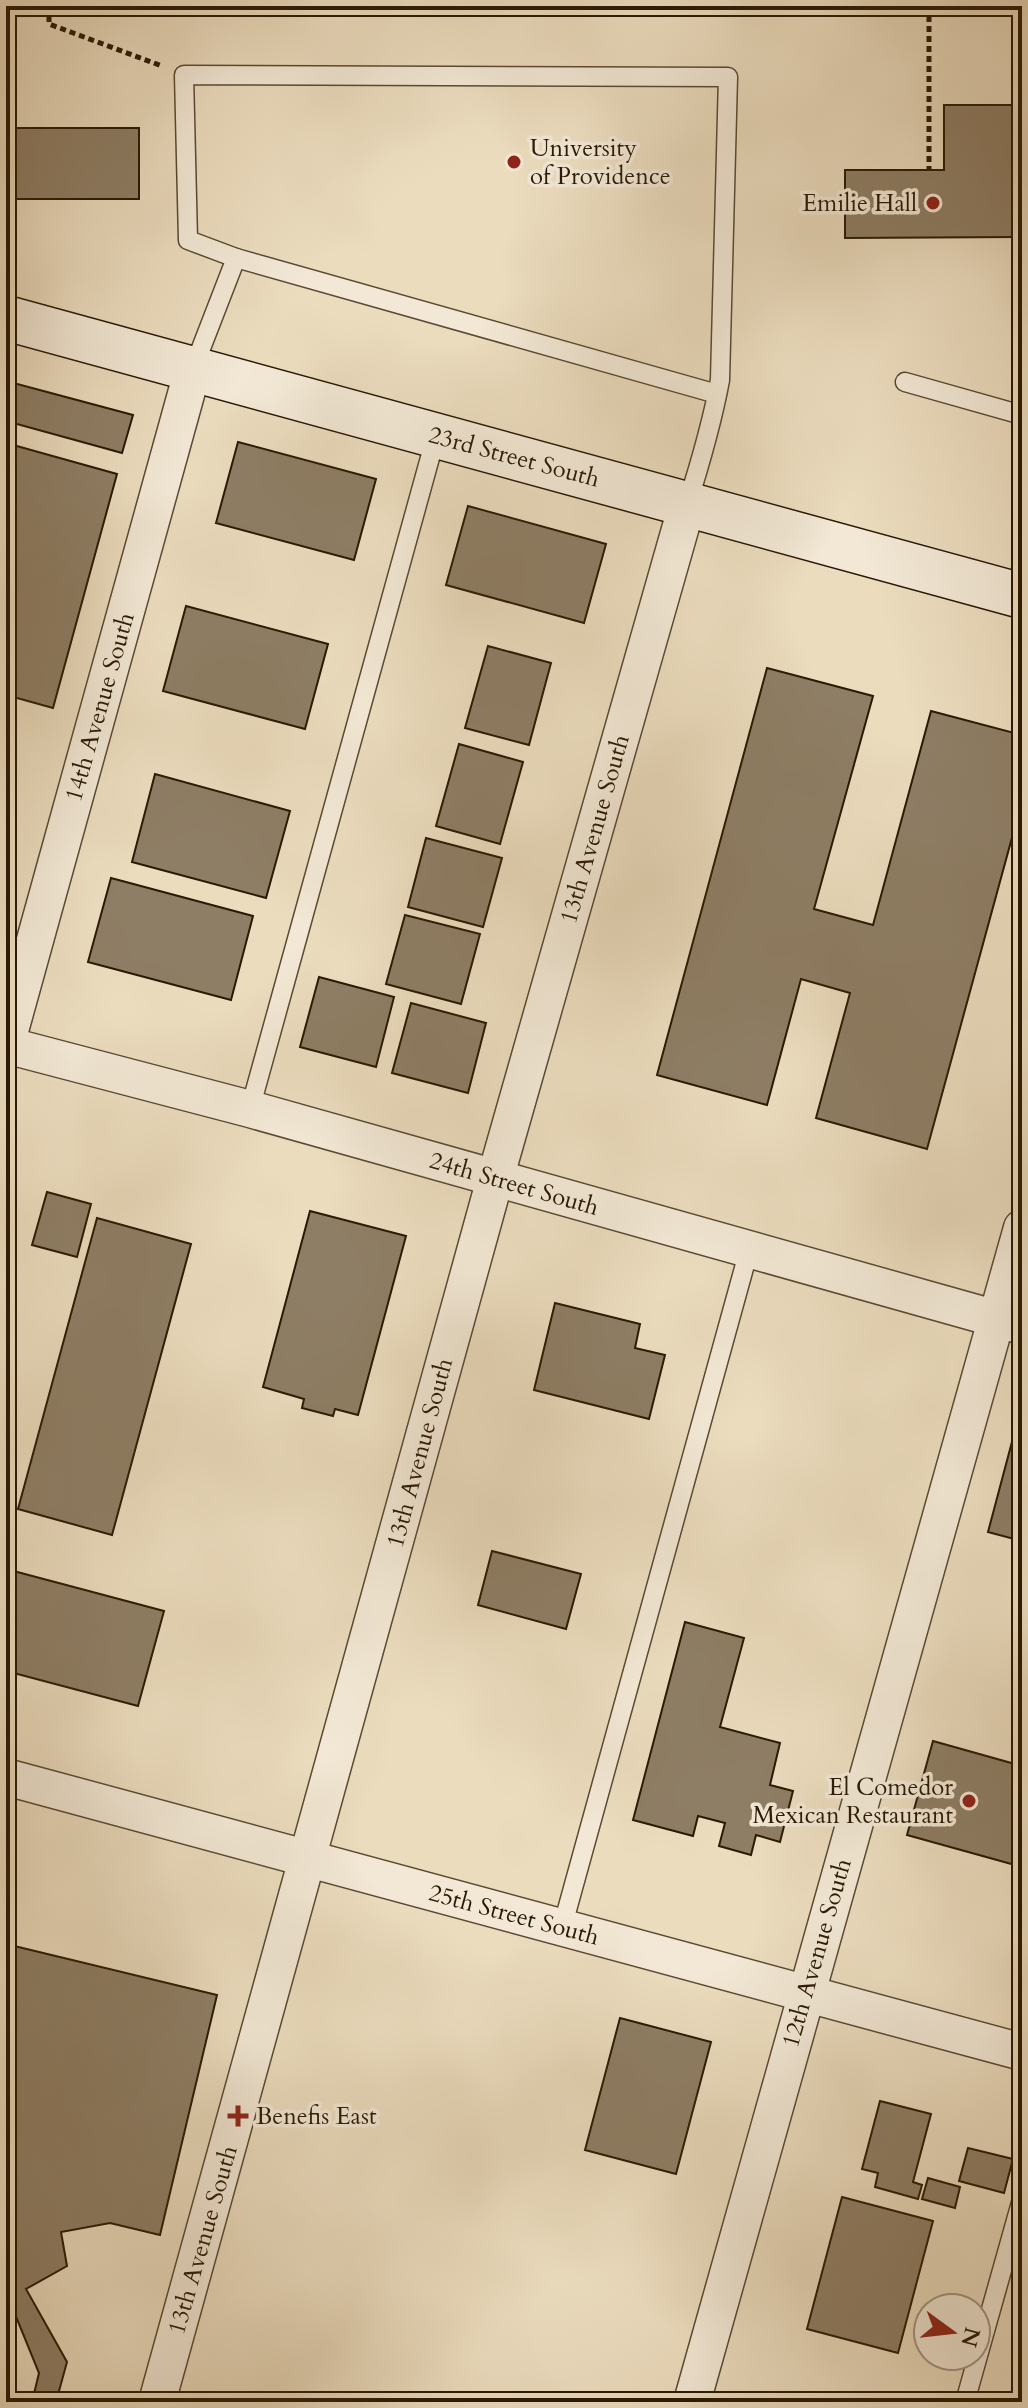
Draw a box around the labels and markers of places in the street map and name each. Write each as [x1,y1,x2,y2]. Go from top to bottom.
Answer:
place label: University of Providence [530,132,671,193]
marker: University of Providence [505,153,523,171]
place label: Emilie Hall [802,187,917,220]
marker: Emilie Hall [924,194,942,212]
place label: El Comedor Mexican Restaurant [752,1771,953,1832]
marker: El Comedor Mexican Restaurant [960,1792,978,1810]
place label: Benefis East [256,2100,377,2133]
marker: Benefis East [227,2105,249,2127]

